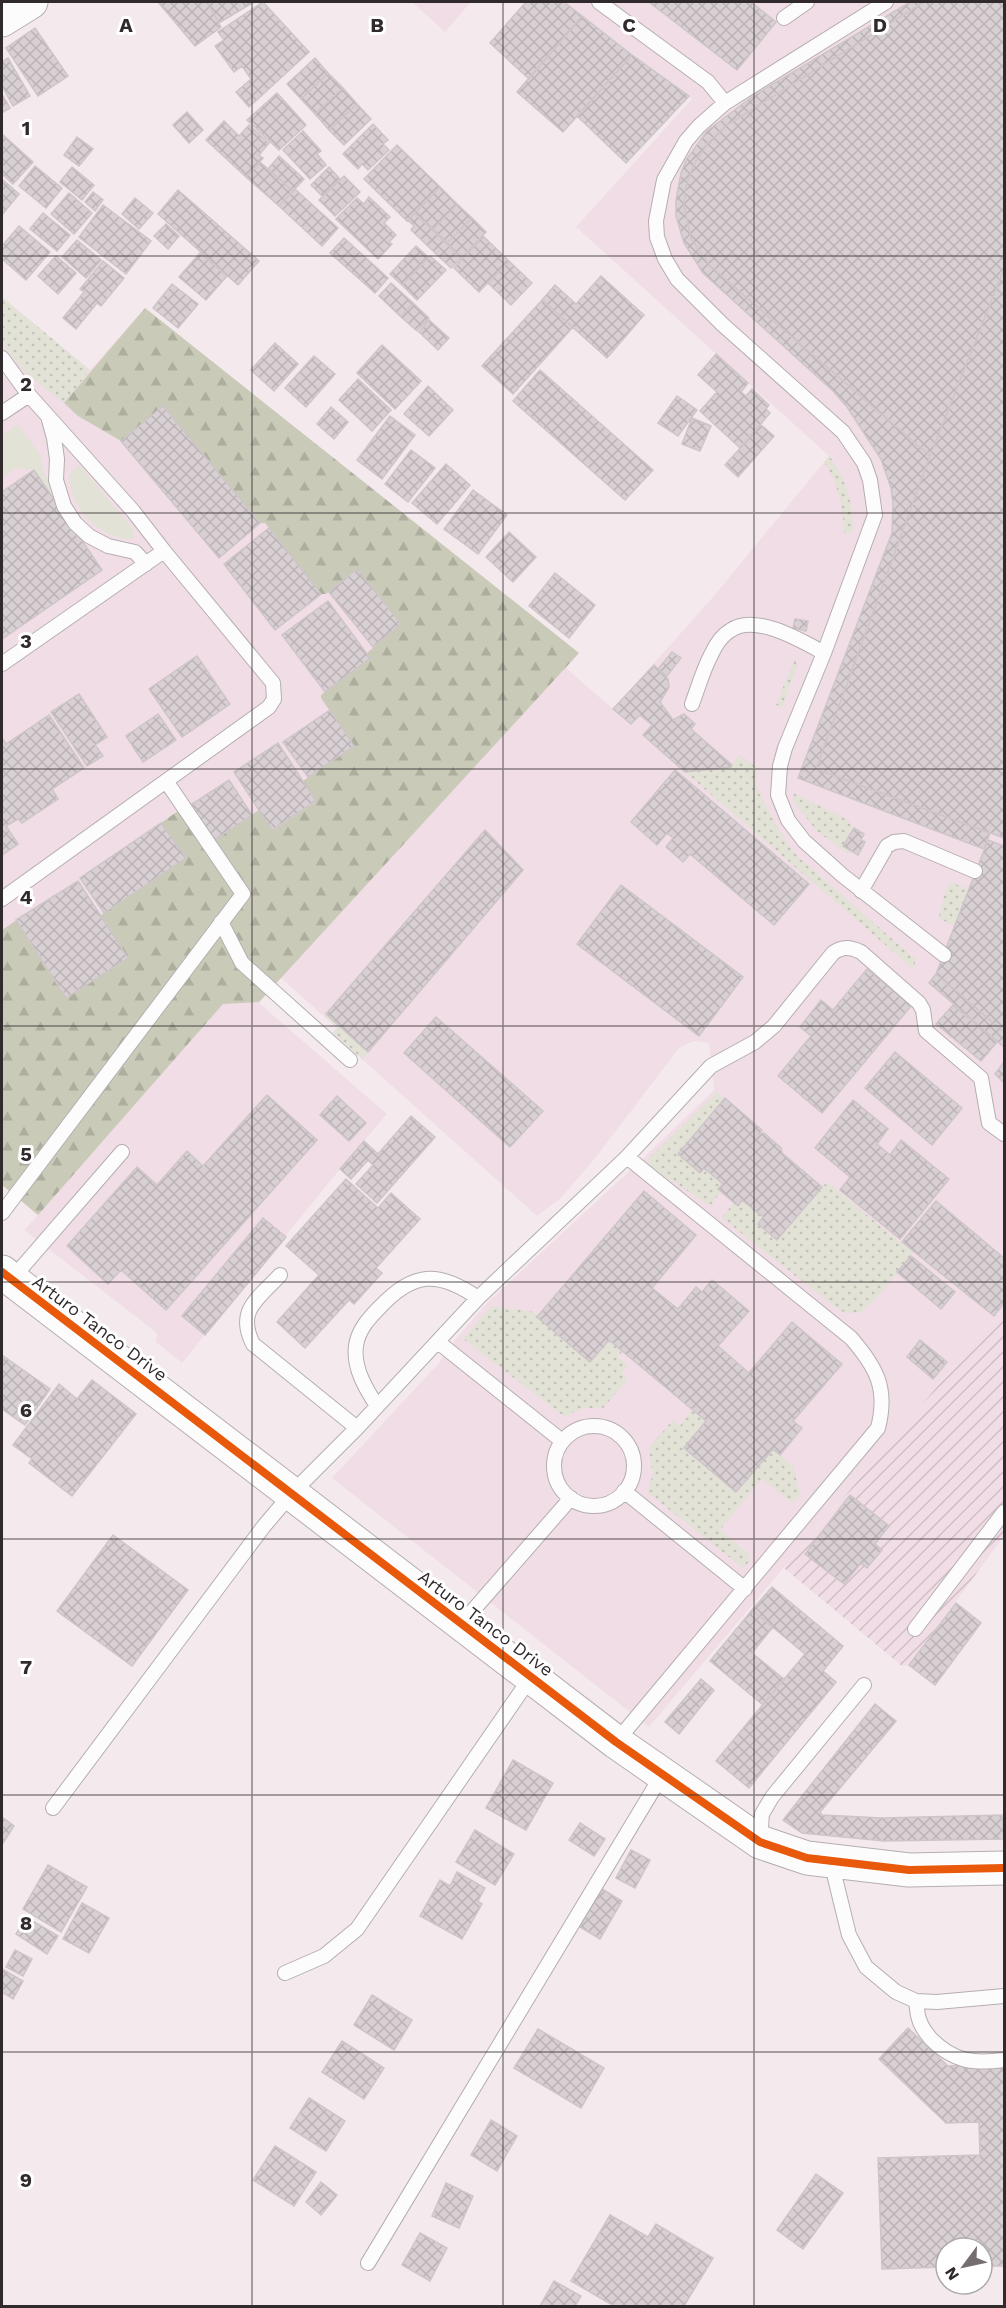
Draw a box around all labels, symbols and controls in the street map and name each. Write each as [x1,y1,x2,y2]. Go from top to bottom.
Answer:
text: A [119,13,133,37]
text: B [370,13,384,37]
text: C [622,13,636,37]
text: D [873,13,887,37]
text: 1 [22,116,30,140]
text: 2 [20,372,32,396]
text: 3 [20,629,32,653]
text: 4 [20,885,33,909]
text: 5 [20,1142,32,1166]
street label: Arturo Tanco Drive [29,1271,171,1385]
text: 6 [20,1398,32,1422]
street label: Arturo Tanco Drive [415,1566,557,1680]
text: 7 [20,1655,32,1679]
text: 8 [20,1911,32,1935]
text: 9 [20,2168,32,2192]
north arrow [934,2236,994,2296]
text: N [941,2264,963,2284]

